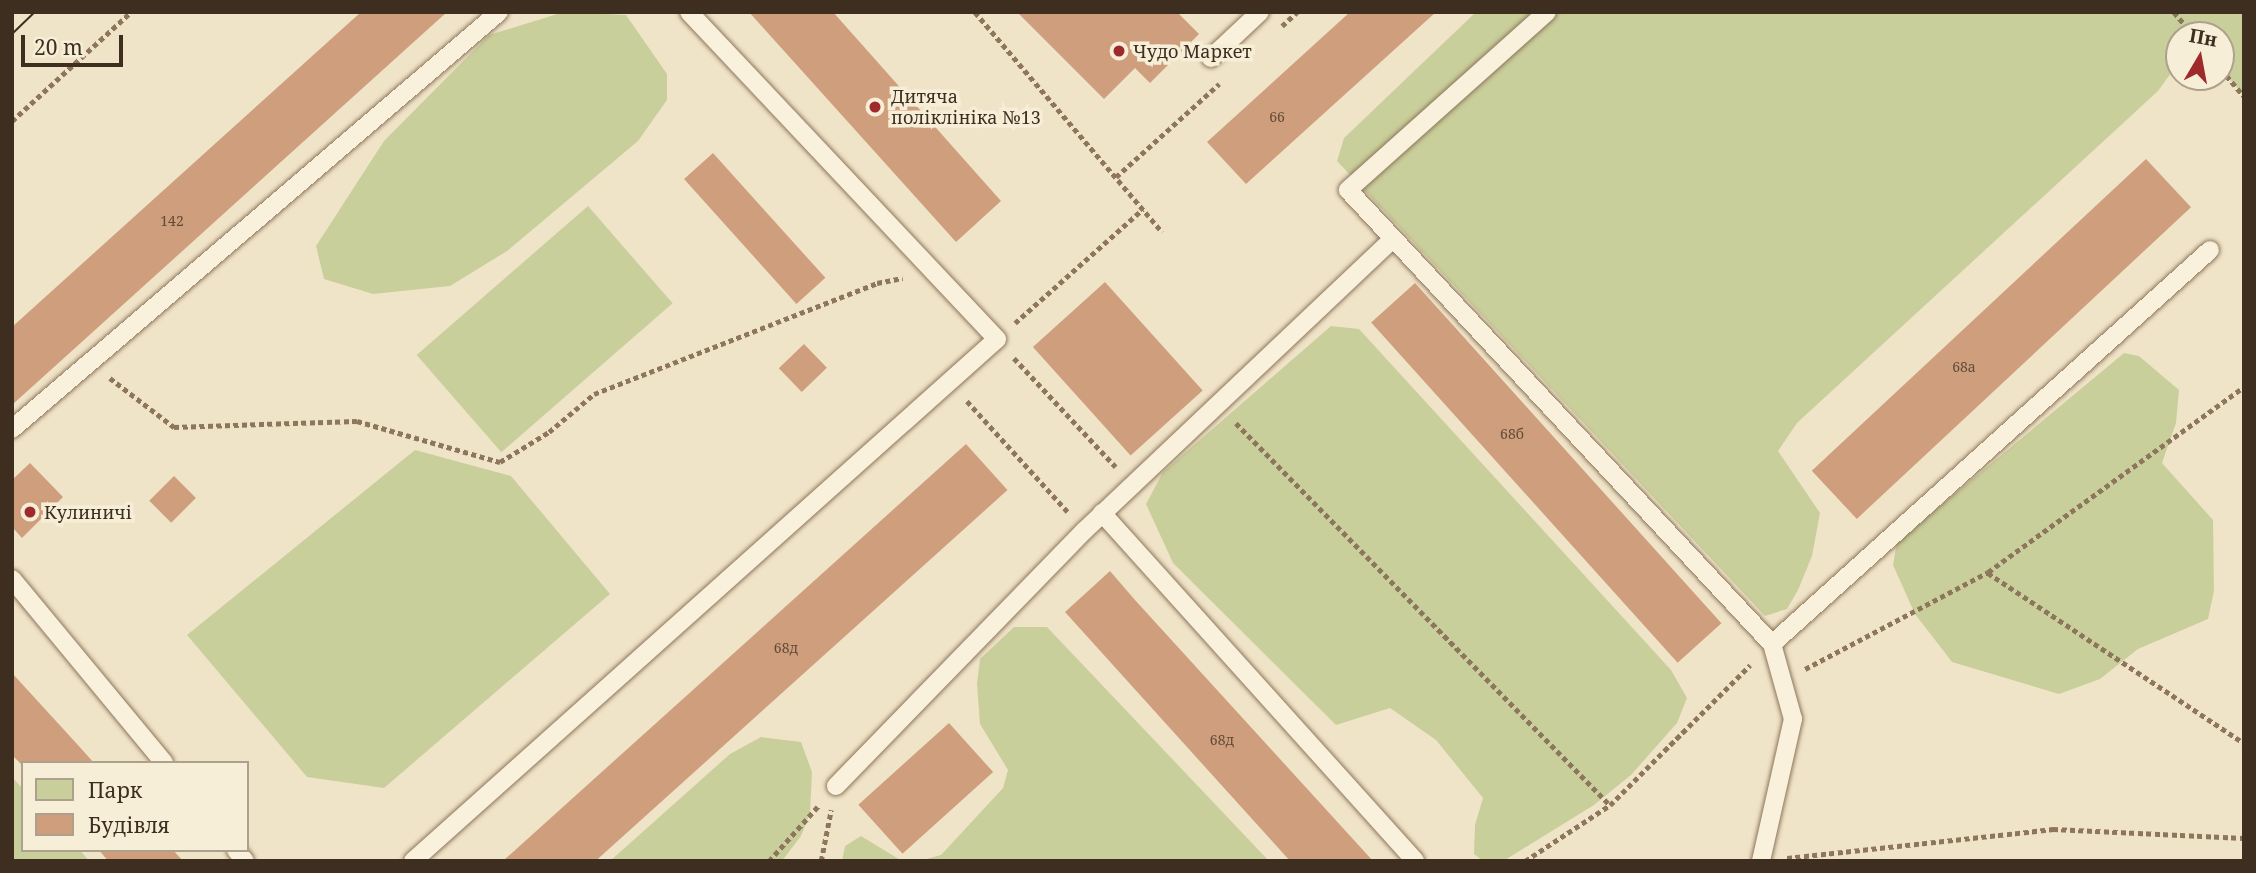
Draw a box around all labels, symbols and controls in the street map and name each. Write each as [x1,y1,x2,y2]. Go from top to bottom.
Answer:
scale bar [24,21,126,65]
north arrow [2165,21,2235,91]
text: Пн [2187,22,2219,53]
text: 20 m [34,33,83,61]
place label: Чудо Маркет [1133,40,1252,62]
marker: Чудо Маркет [1111,43,1127,59]
place label: Дитяча поліклініка №13 [891,86,1041,128]
marker: Дитяча поліклініка №13 [865,97,885,117]
house number: 66 [1269,109,1285,125]
house number: 142 [160,213,184,229]
house number: 68а [1952,359,1976,375]
house number: 68б [1500,426,1524,442]
place label: Кулиничі [44,501,132,523]
marker: Кулиничі [22,504,38,520]
house number: 68д [774,640,798,656]
house number: 68д [1210,732,1234,748]
legend [21,761,248,852]
text: Парк [88,776,142,804]
text: Будівля [88,811,170,839]

